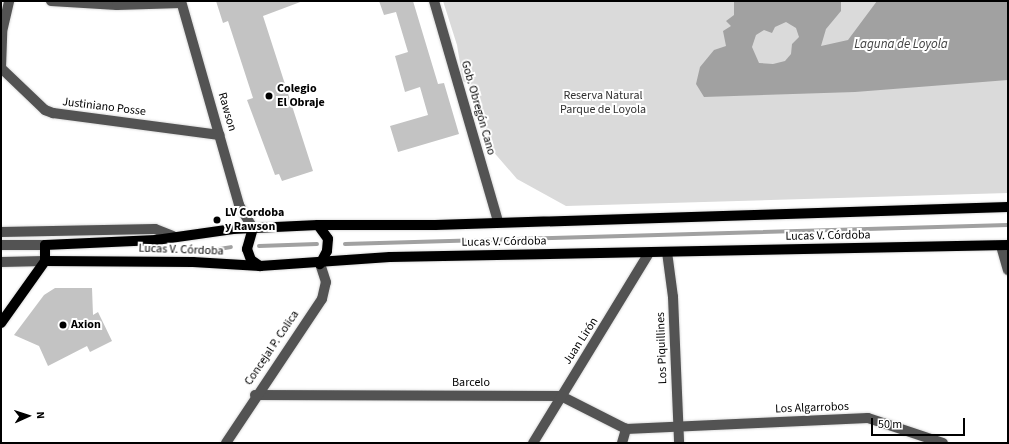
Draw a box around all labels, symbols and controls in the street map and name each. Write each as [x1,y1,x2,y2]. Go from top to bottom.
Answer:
water label: Laguna de Loyola [854,36,948,52]
street label: Gob. Obregón Cano [458,59,498,157]
place label: Colegio El Obraje [277,82,325,110]
park label: Reserva Natural Parque de Loyola [560,89,646,117]
street label: Rawson [215,91,239,133]
marker: Colegio El Obraje [264,91,274,101]
street label: Justiniano Posse [61,95,147,119]
place label: LV Cordoba y Rawson [225,206,284,234]
marker: LV Cordoba y Rawson [212,215,222,225]
street label: Lucas V. Córdoba [785,228,871,244]
street label: Lucas V. Córdoba [461,234,547,250]
street label: Lucas V. Córdoba [138,241,224,259]
street label: Concejal P. Colica [242,308,302,388]
street label: Los Piquillines [654,312,670,384]
street label: Juan Lirón [560,315,602,367]
place label: Axion [71,318,101,332]
marker: Axion [58,320,68,330]
street label: Barcelo [452,376,490,390]
north arrow [8,396,48,436]
street label: Los Algarrobos [775,400,849,416]
scale bar [873,410,967,436]
text: N [33,411,48,419]
text: 50 m [878,416,902,433]

